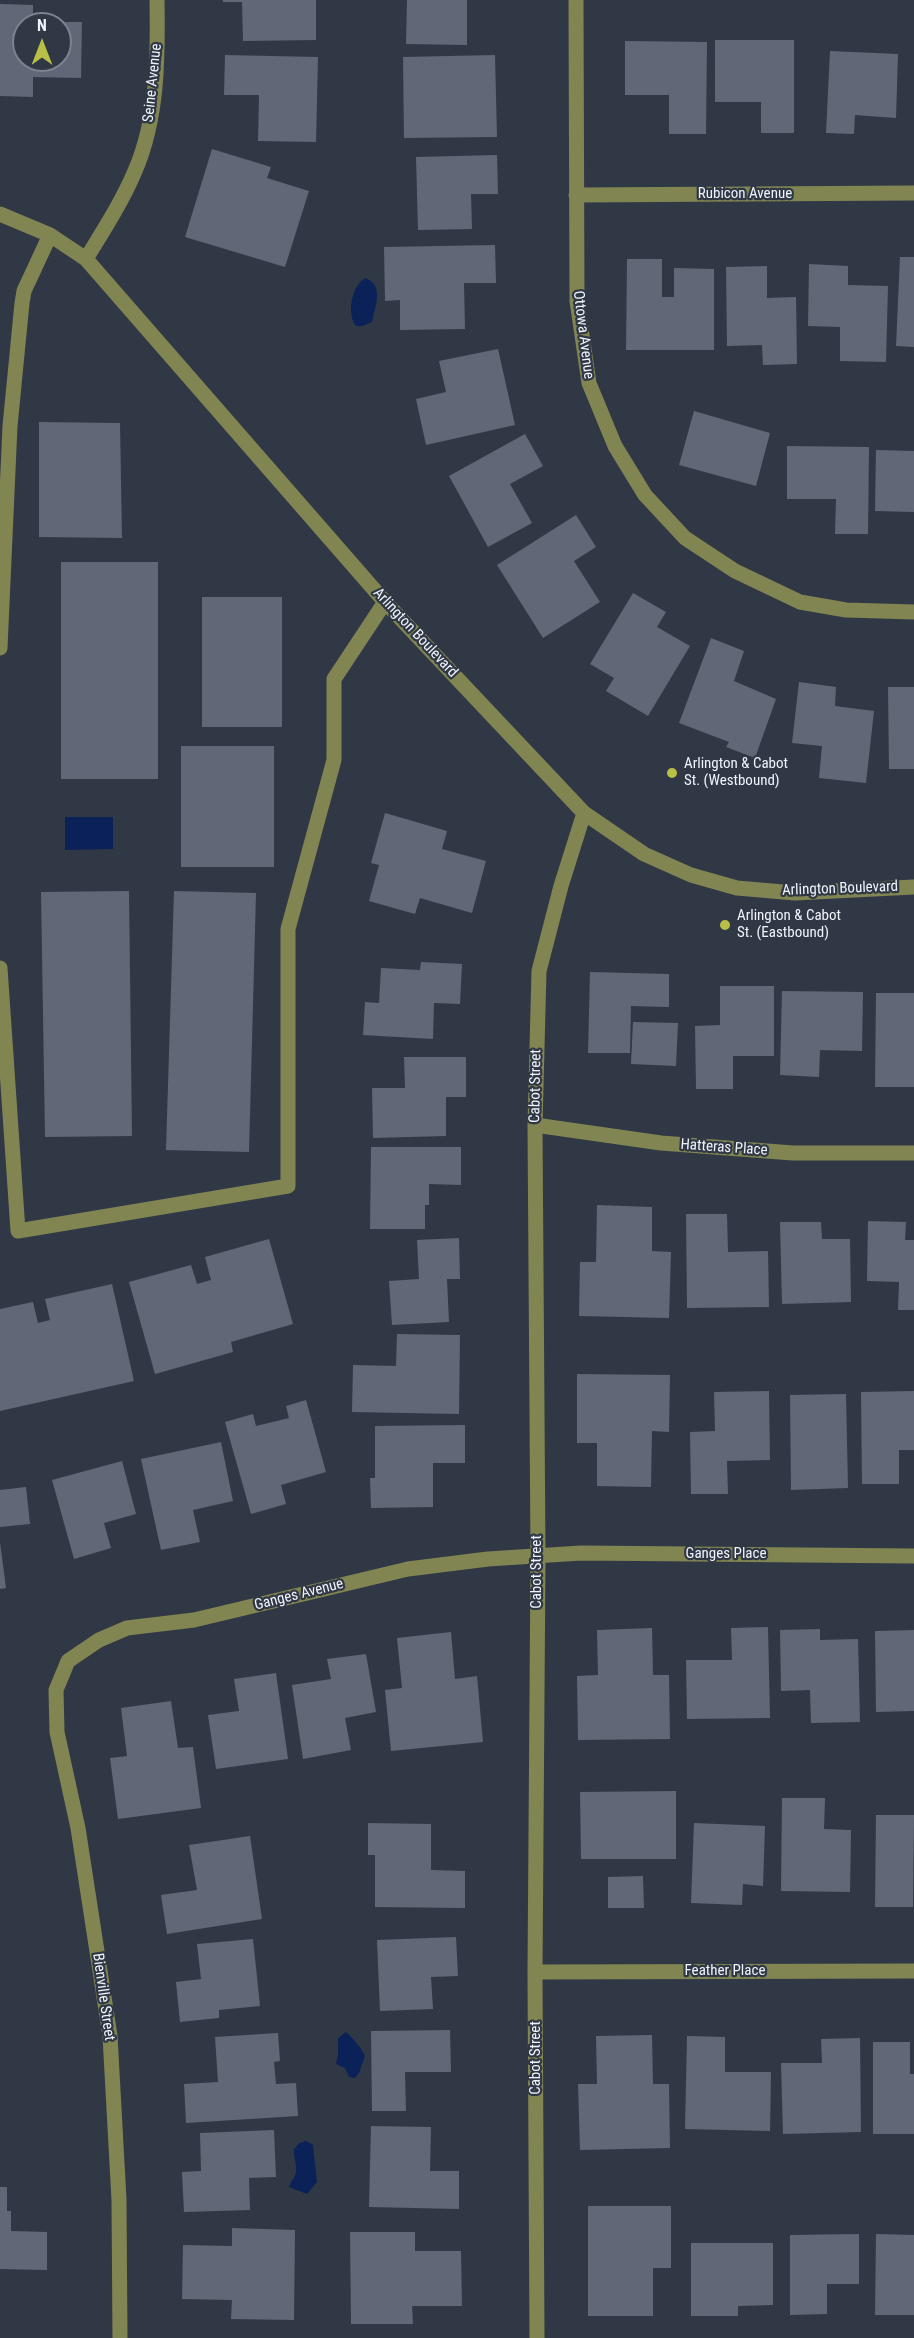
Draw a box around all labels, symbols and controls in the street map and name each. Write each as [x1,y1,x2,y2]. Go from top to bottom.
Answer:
north arrow [12,12,72,72]
text: N [37,16,47,35]
street label: Seine Avenue [140,43,166,123]
street label: Rubicon Avenue [698,185,792,203]
street label: Ottowa Avenue [569,290,597,380]
street label: Arlington Boulevard [369,584,461,682]
place label: Arlington & Cabot St. (Westbound) [684,755,788,790]
marker: Arlington & Cabot St. (Westbound) [665,766,679,780]
street label: Arlington Boulevard [782,878,898,900]
place label: Arlington & Cabot St. (Eastbound) [737,907,841,942]
marker: Arlington & Cabot St. (Eastbound) [718,918,732,932]
street label: Cabot Street [526,1049,546,1123]
street label: Hatteras Place [680,1136,768,1160]
street label: Cabot Street [528,1535,546,1609]
street label: Ganges Place [686,1545,766,1563]
street label: Ganges Avenue [253,1575,345,1615]
street label: Bienville Street [88,1952,118,2042]
street label: Feather Place [685,1962,765,1980]
street label: Cabot Street [527,2021,545,2095]

